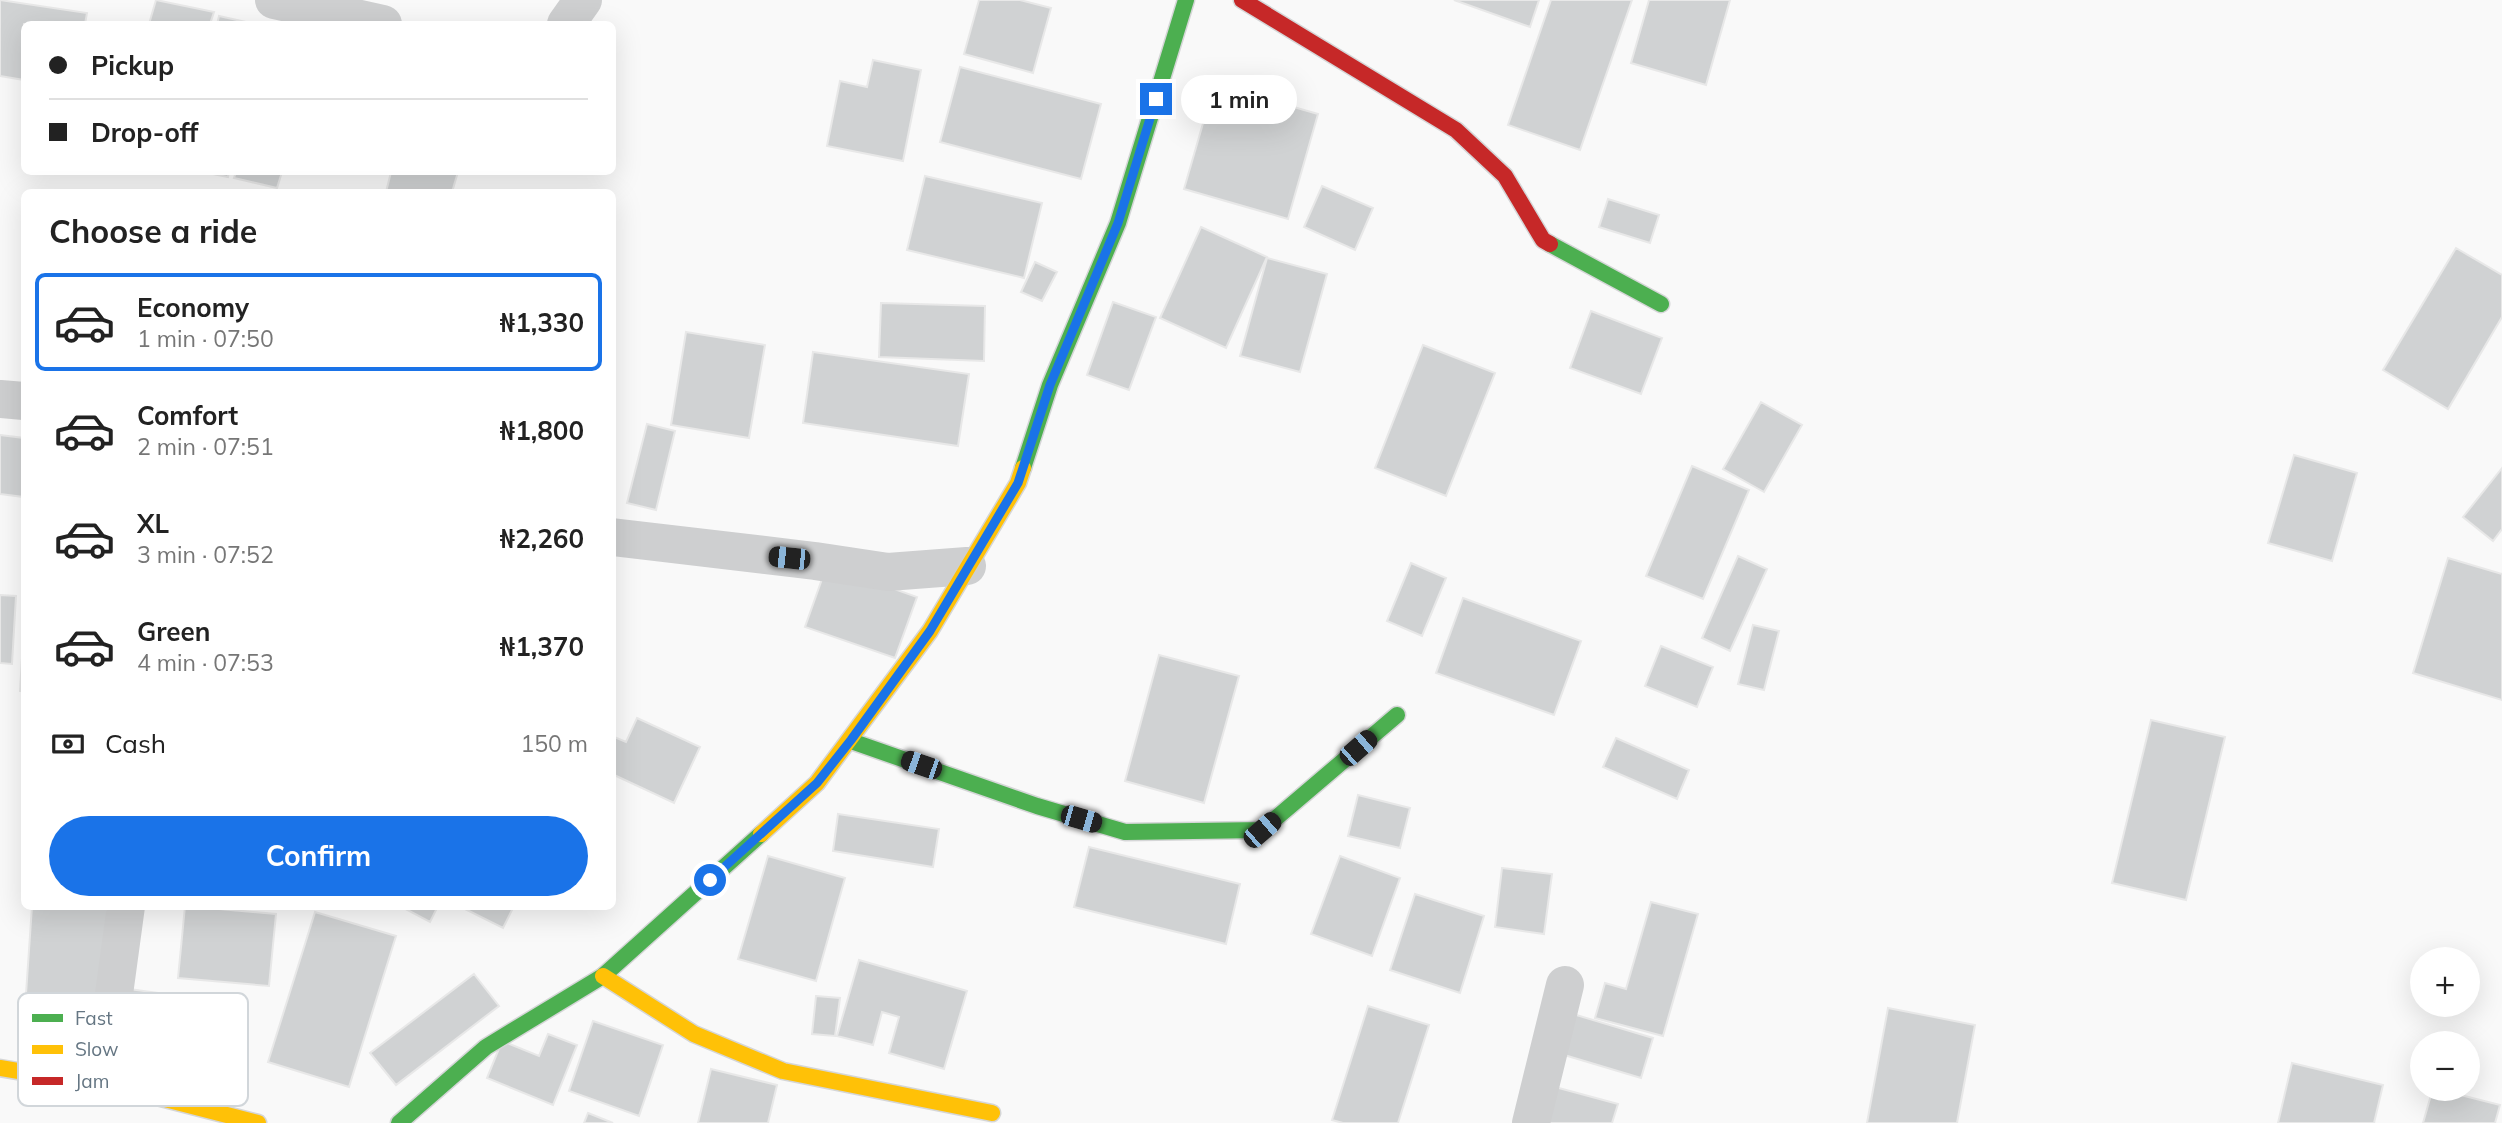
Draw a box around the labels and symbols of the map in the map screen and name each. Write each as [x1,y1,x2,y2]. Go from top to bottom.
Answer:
callout: 1 min [1180,74,1296,124]
route end [1140,83,1172,115]
car [768,545,811,571]
car [1336,726,1381,770]
car [898,748,945,782]
car [1058,803,1105,835]
car [1240,808,1285,852]
route start [694,864,726,896]
legend [18,993,248,1106]
text: Fast [75,1006,113,1030]
text: Slow [75,1037,119,1061]
text: Jam [75,1069,109,1093]

